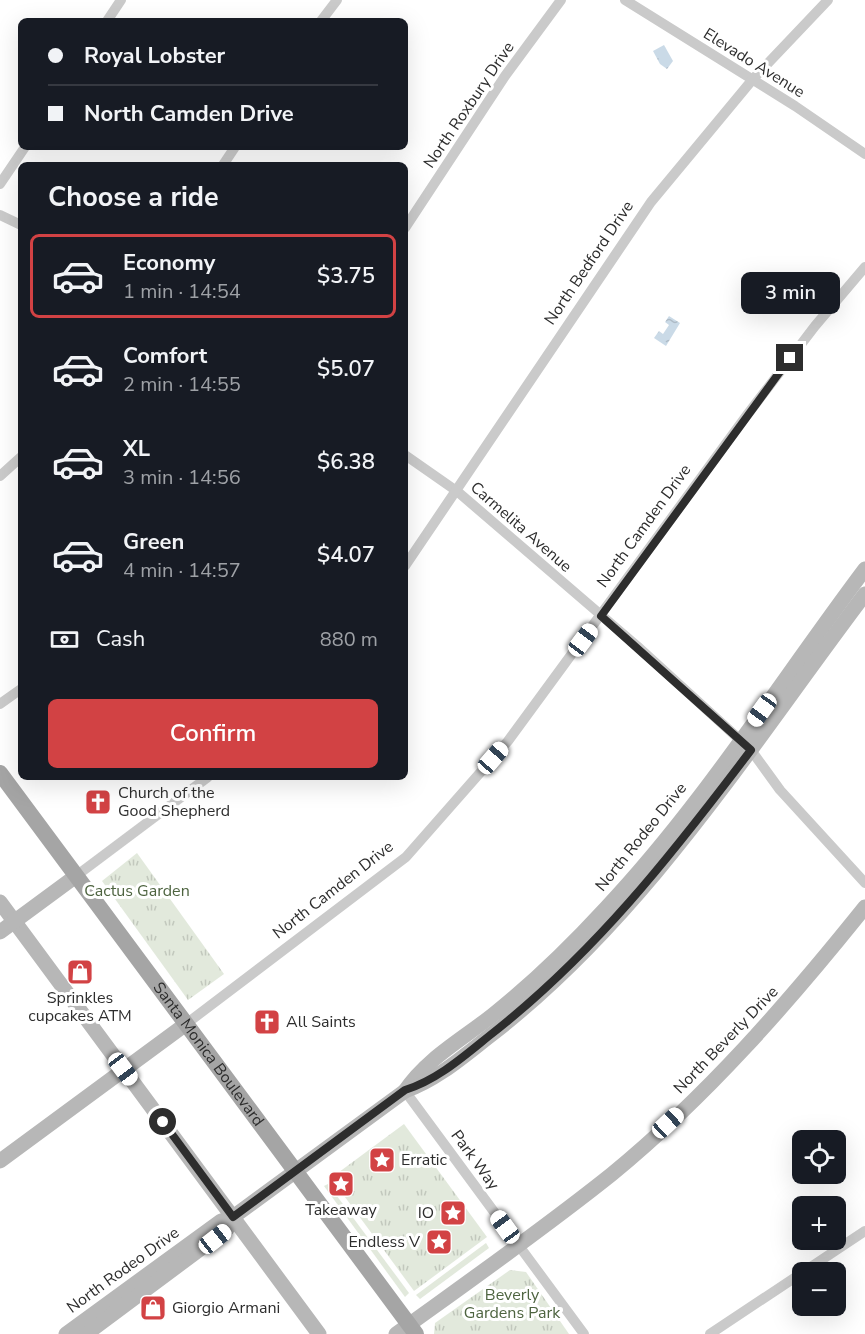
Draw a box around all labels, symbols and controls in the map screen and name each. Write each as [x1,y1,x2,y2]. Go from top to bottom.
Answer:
street label: Elevado Avenue [699,23,809,103]
street label: North Roxbury Drive [418,37,520,173]
text: Royal Lobster [84,41,225,71]
text: North Camden Drive [84,99,294,129]
text: Choose a ride [48,179,219,216]
street label: North Bedford Drive [539,197,639,329]
text: Economy [123,248,215,278]
icon: car [51,249,105,303]
text: $3.75 [317,261,375,291]
callout: 3 min [740,271,840,313]
text: 1 min · 14:54 [123,278,241,305]
text: 3 min [765,279,816,306]
text: Comfort [123,341,207,371]
icon: car [51,342,105,396]
route end [776,344,803,371]
text: $5.07 [317,354,375,384]
text: 2 min · 14:55 [123,371,241,398]
text: XL [123,434,150,464]
icon: car [51,435,105,489]
text: $6.38 [317,447,375,477]
street label: North Camden Drive [592,460,696,592]
text: 3 min · 14:56 [123,464,241,491]
street label: Carmelita Avenue [465,477,577,577]
text: Green [123,527,184,557]
icon: car [51,528,105,582]
text: $4.07 [317,540,375,570]
text: 4 min · 14:57 [123,557,241,584]
car [565,620,601,660]
icon: cash [48,623,81,656]
text: Cash [96,624,145,654]
text: 880 m [320,626,378,653]
car [744,690,780,730]
button: Confirm [48,699,378,768]
car [474,739,512,777]
street label: North Rodeo Drive [590,778,692,896]
place label: Church of the Good Shepherd [118,782,230,822]
church icon: Church of the Good Shepherd [83,787,113,817]
street label: North Camden Drive [268,836,398,944]
park label: Cactus Garden [84,880,190,902]
shop icon: Sprinkles cupcakes ATM [65,957,95,987]
street label: Santa Monica Boulevard [148,978,269,1131]
street label: North Beverly Drive [669,981,783,1099]
place label: Sprinkles cupcakes ATM [28,987,132,1027]
church icon: All Saints [252,1007,282,1037]
place label: All Saints [286,1011,356,1033]
car [105,1049,141,1089]
car [649,1104,687,1142]
route start [149,1108,176,1135]
street label: Park Way [446,1125,505,1195]
map controls [792,1130,846,1316]
button: locate [792,1130,846,1184]
place icon: Erratic [367,1145,397,1175]
place label: Erratic [401,1149,447,1171]
place icon: Takeaway [326,1169,356,1199]
button: + [792,1196,846,1250]
place icon: IO [438,1198,468,1228]
place label: Takeaway [305,1199,378,1221]
place label: IO [418,1202,434,1224]
car [487,1207,523,1247]
car [195,1221,235,1257]
street label: North Rodeo Drive [62,1222,184,1318]
place icon: Endless V [424,1227,454,1257]
place label: Endless V [349,1231,421,1253]
button: − [792,1262,846,1316]
park label: Beverly Gardens Park [464,1284,561,1324]
shop icon: Giorgio Armani [138,1293,168,1323]
place label: Giorgio Armani [172,1297,280,1319]

